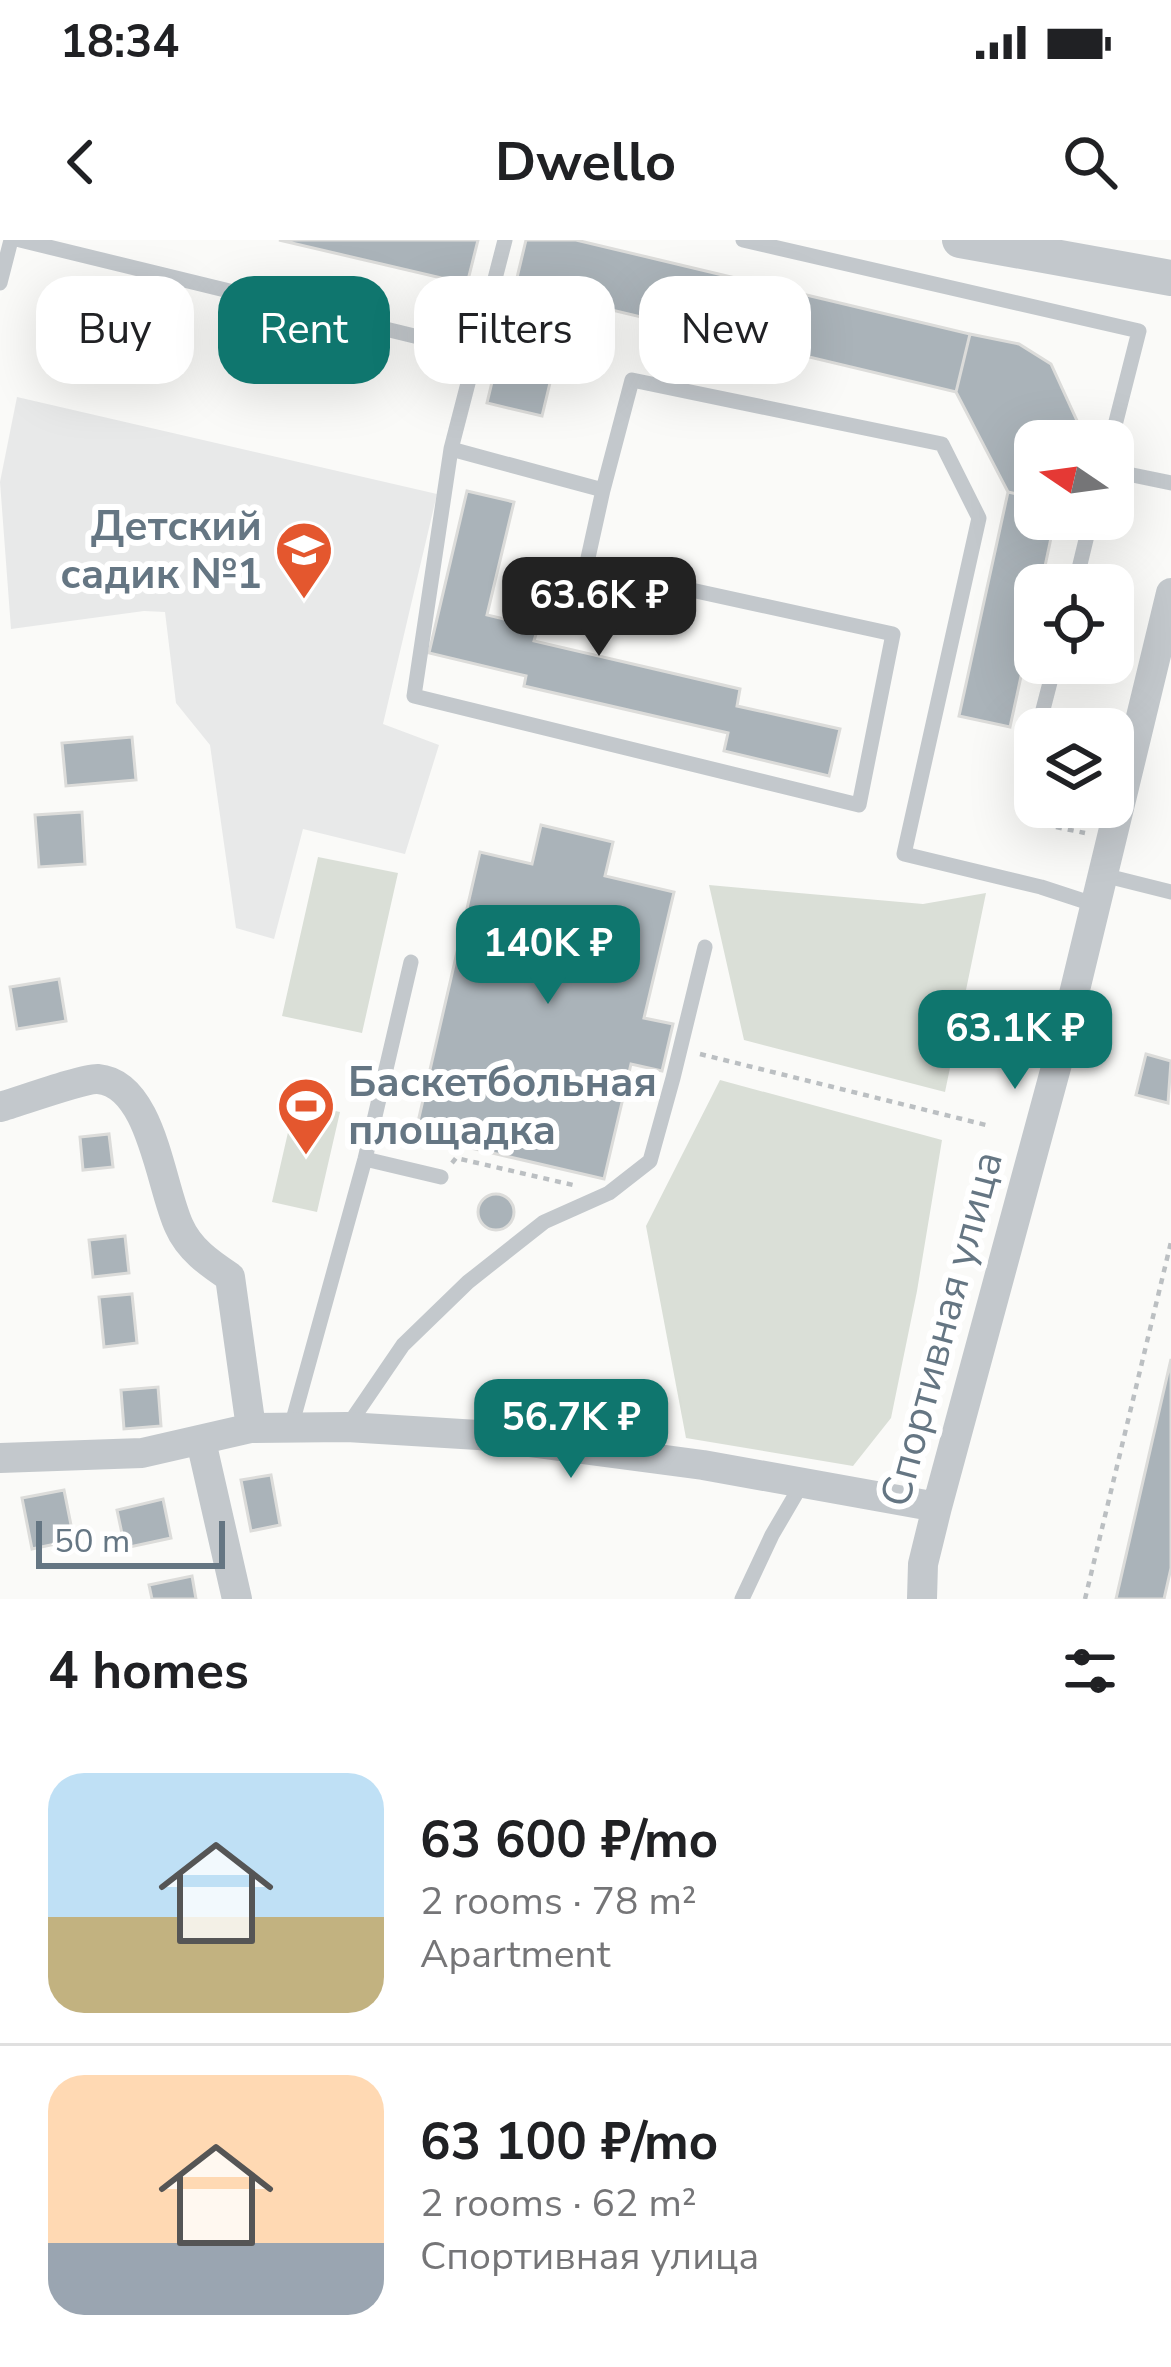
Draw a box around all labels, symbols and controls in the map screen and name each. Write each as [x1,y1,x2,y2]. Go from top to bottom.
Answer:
text: 18:34 [60,12,179,73]
text: Dwello [495,125,676,199]
icon: back [48,129,114,195]
icon: search [1057,129,1123,195]
chip: Buy [36,276,194,384]
chip: Rent [218,276,390,384]
chip: Filters [414,276,615,384]
chip: New [639,276,811,384]
north arrow [1014,420,1134,540]
map controls [1014,420,1134,828]
place label: Детский садик №1 [60,498,262,603]
school or university icon: Детский садик №1 [273,519,335,601]
pin: 63.6K ₽ [488,557,710,659]
button: locate [1014,564,1134,684]
text: 63.6K ₽ [529,569,669,622]
button: layers [1014,708,1134,828]
pin: 140K ₽ [450,905,646,1007]
text: 140K ₽ [483,917,613,970]
pin: 63.1K ₽ [904,990,1126,1092]
text: 63.1K ₽ [945,1002,1085,1055]
place label: Баскетбольная площадка [348,1054,657,1159]
sports icon: Баскетбольная площадка [275,1075,337,1157]
street label: Спортивная улица [867,1145,1017,1513]
pin: 56.7K ₽ [460,1379,682,1481]
text: 56.7K ₽ [501,1391,641,1444]
scale bar [36,1515,225,1568]
text: 50 m [54,1519,130,1564]
text: 4 homes [48,1636,249,1706]
icon: filters [1057,1638,1123,1704]
text: 63 600 ₽/mo [420,1805,718,1875]
icon: home [144,1821,288,1965]
text: 2 rooms · 78 m² [420,1875,697,1928]
text: Apartment [420,1928,610,1981]
text: 63 100 ₽/mo [420,2107,718,2177]
icon: home [144,2123,288,2267]
text: 2 rooms · 62 m² [420,2177,697,2230]
text: Спортивная улица [420,2230,759,2283]

